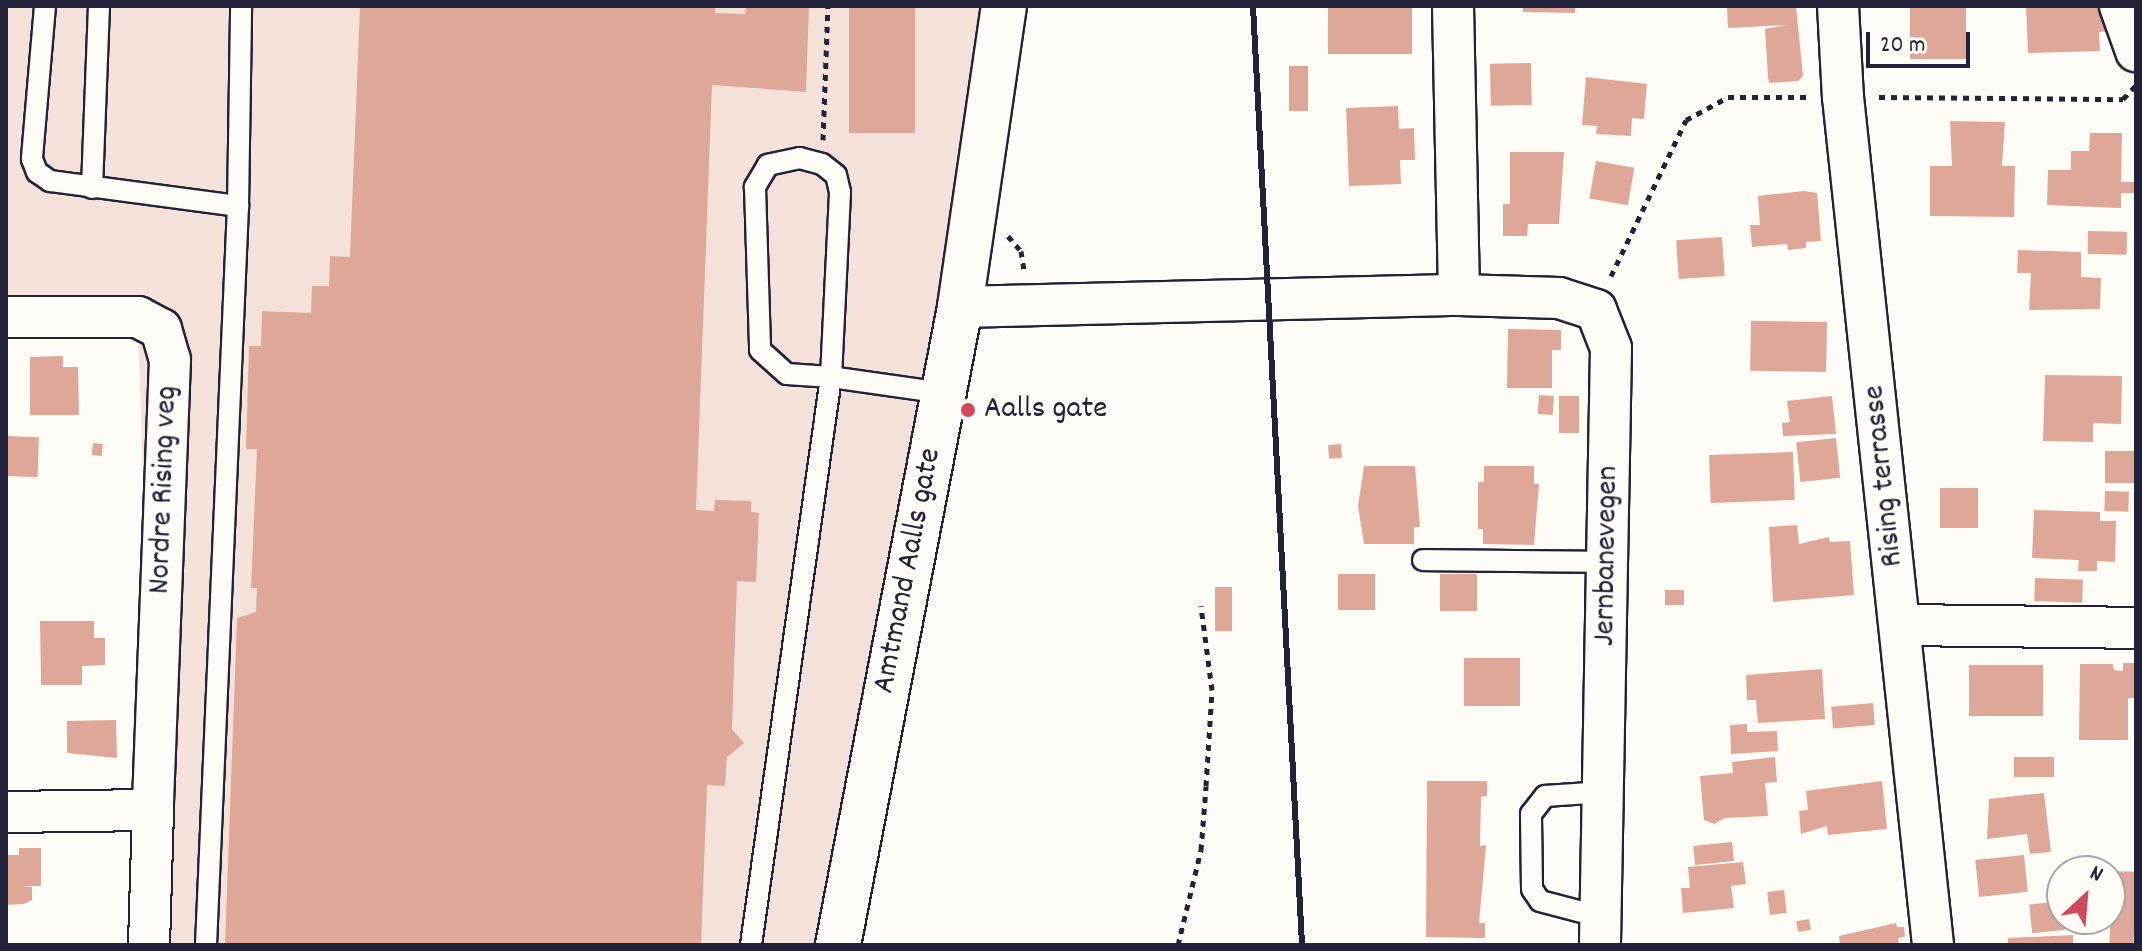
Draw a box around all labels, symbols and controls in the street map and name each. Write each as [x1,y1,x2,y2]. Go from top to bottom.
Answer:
scale bar [1870,16,1974,66]
text: 20 m [1880,29,1926,63]
street label: Rising terrasse [1856,383,1914,569]
street label: Nordre Rising veg [142,385,188,595]
place label: Aalls gate [984,391,1107,429]
marker: Aalls gate [959,401,977,419]
street label: Amtmand Aalls gate [866,445,952,697]
street label: Jernbanevegen [1587,465,1629,647]
north arrow [2046,855,2126,935]
text: N [2084,858,2108,891]

